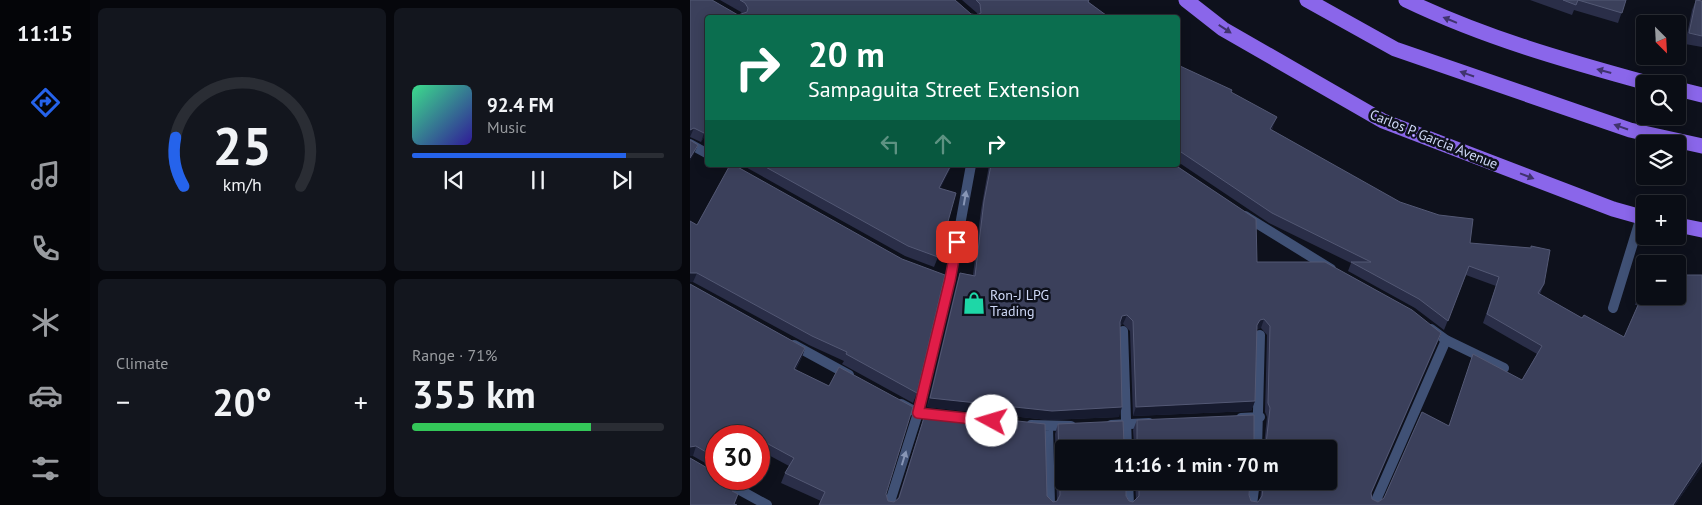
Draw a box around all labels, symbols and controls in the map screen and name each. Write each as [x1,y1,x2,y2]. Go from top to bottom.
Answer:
one-way arrow [1443,15,1457,23]
north arrow [1636,15,1686,65]
map controls [1636,15,1686,305]
text: 11:15 [17,19,73,47]
one-way arrow [1218,24,1231,34]
text: 20 m [808,31,885,77]
icon: right [725,35,790,100]
one-way arrow [1597,67,1612,75]
one-way arrow [1459,70,1474,78]
text: Sampaguita Street Extension [808,75,1080,103]
button: search [1636,75,1686,125]
icon: directions [28,85,63,120]
text: 92.4 FM [487,93,554,117]
street label: Carlos P. Garcia Avenue [1367,105,1501,173]
text: 25 [213,112,271,179]
text: Music [487,117,527,137]
one-way arrow [1613,123,1628,130]
icon: left [876,130,904,158]
icon: ahead [929,130,957,158]
icon: right [982,130,1010,158]
button: layers [1636,135,1686,185]
icon: music [28,158,63,193]
icon: previous [440,166,468,194]
icon: pause [524,166,552,194]
icon: next [608,166,636,194]
one-way arrow [1520,172,1535,180]
text: km/h [222,173,262,196]
one-way arrow [962,190,970,206]
button: + [1636,195,1686,245]
pin [936,221,978,263]
icon: arrive [943,228,971,256]
icon: phone [28,231,63,266]
button: − [1636,255,1686,305]
place label: Ron-J LPG Trading [990,286,1049,320]
shop icon: Ron-J LPG Trading [961,290,987,316]
icon: climate [28,305,63,340]
text: Range · 71% [412,345,497,365]
text: Climate [116,353,168,373]
text: 355 km [412,369,536,418]
text: 20° [212,377,272,426]
icon: car [28,378,63,413]
text: − [116,383,130,420]
text: + [354,383,368,420]
position arrow [965,394,1017,446]
speed limit sign: 30 [705,425,770,490]
icon: filters [28,451,63,486]
one-way arrow [900,451,908,466]
text: 11:16 · 1 min · 70 m [1113,453,1279,477]

